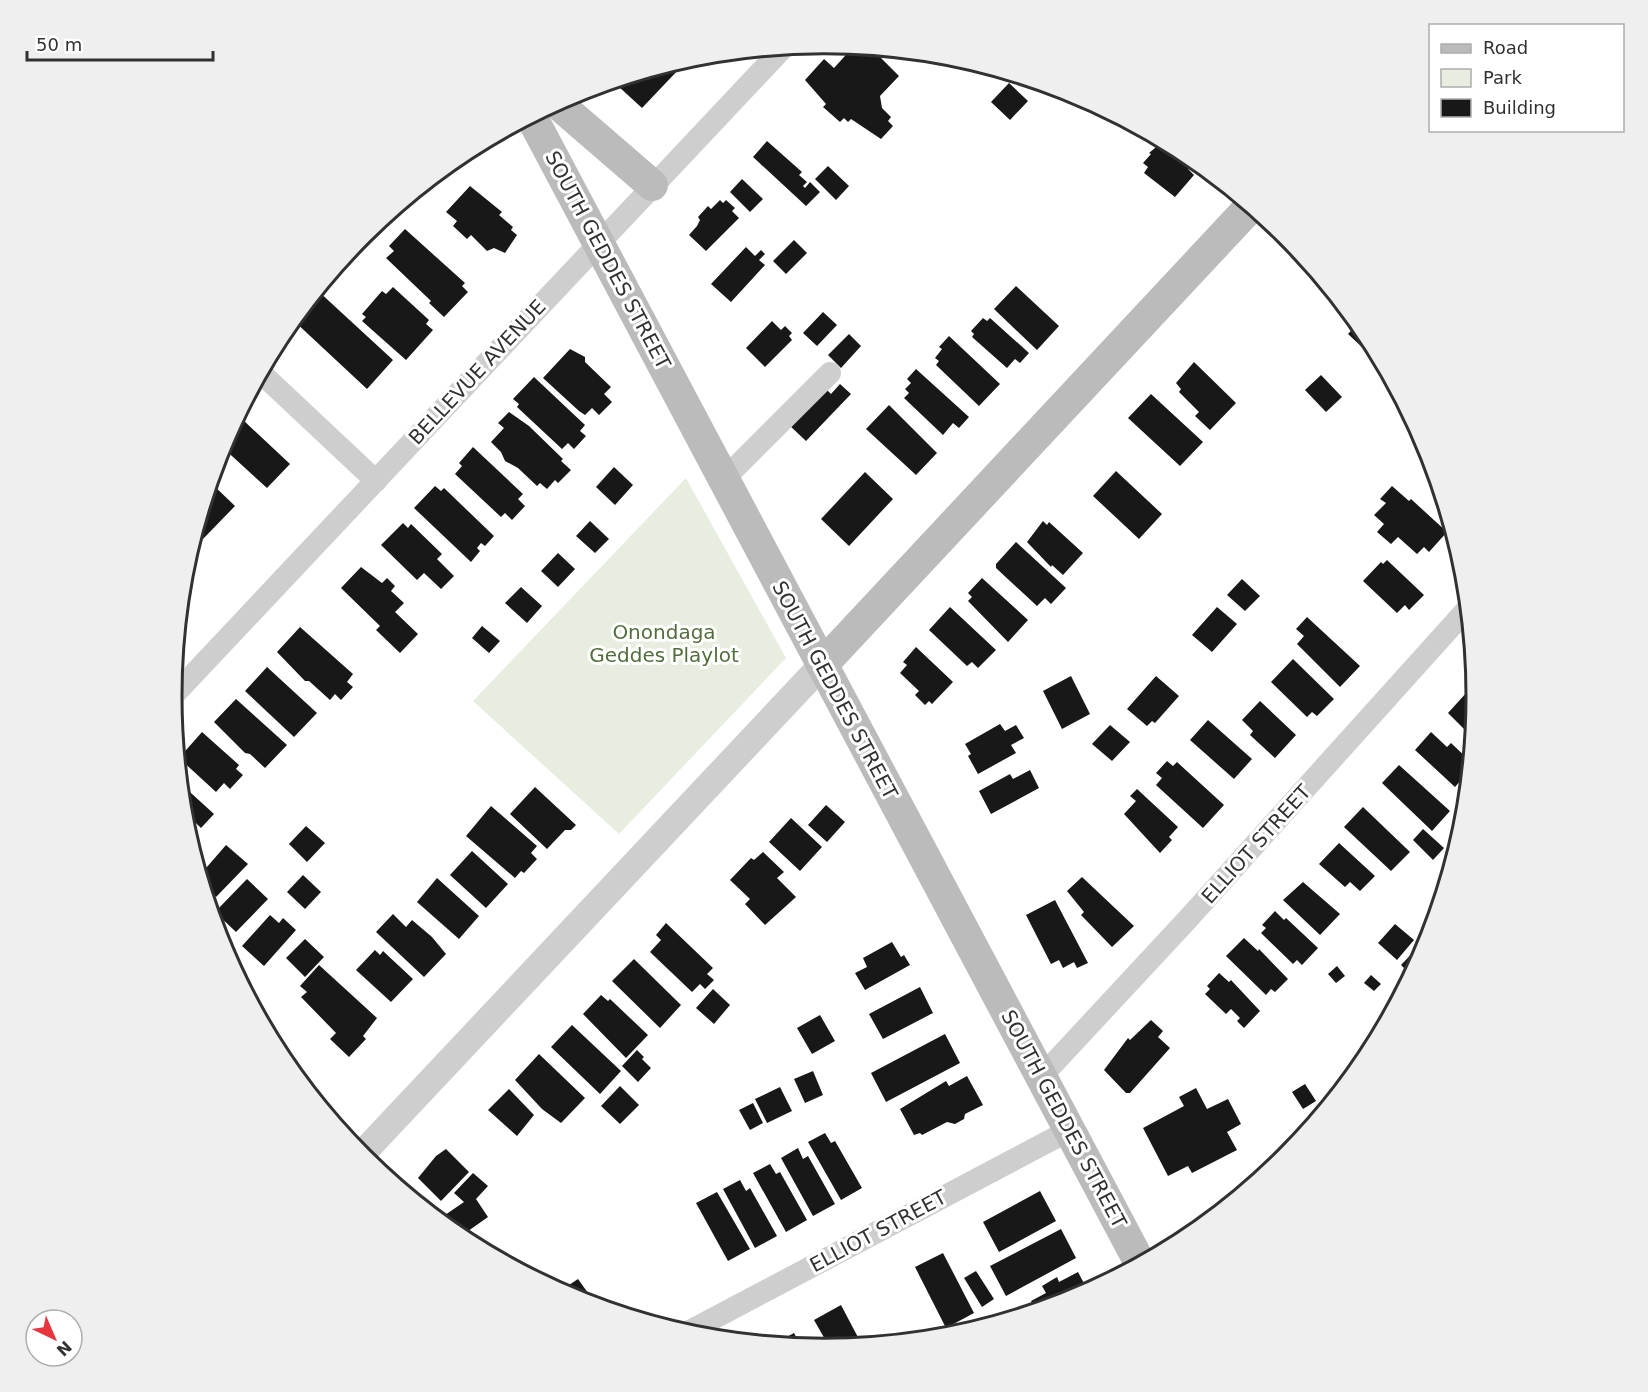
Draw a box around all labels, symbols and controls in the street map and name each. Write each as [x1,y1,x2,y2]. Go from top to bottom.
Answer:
scale bar [27,24,213,62]
legend [1429,24,1624,132]
text: 50 m [36,34,82,55]
text: Road [1483,37,1528,58]
text: Park [1483,67,1522,88]
text: Building [1483,97,1556,118]
street label: SOUTH GEDDES STREET [540,147,676,374]
street label: BELLEVUE AVENUE [404,294,550,450]
street label: SOUTH GEDDES STREET [767,577,903,804]
park label: Onondaga Geddes Playlot [589,620,739,667]
street label: ELLIOT STREET [1196,779,1316,908]
street label: SOUTH GEDDES STREET [996,1006,1132,1233]
street label: ELLIOT STREET [806,1184,951,1277]
north arrow [24,1308,84,1368]
text: N [53,1337,75,1360]

